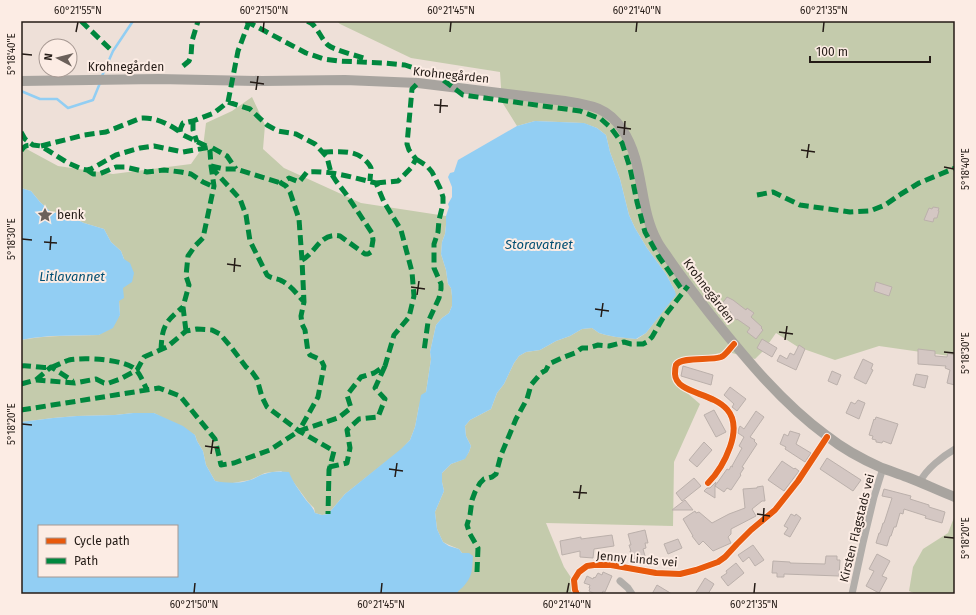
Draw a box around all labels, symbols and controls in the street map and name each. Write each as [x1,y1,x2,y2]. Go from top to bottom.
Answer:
text: 60°21'55"N [54,5,102,17]
text: 60°21'50"N [240,5,288,17]
text: 60°21'45"N [427,5,475,17]
text: 60°21'40"N [613,5,661,17]
text: 60°21'35"N [800,5,848,17]
text: 5°18'40"E [6,33,18,75]
north arrow [38,38,78,78]
scale bar [810,38,930,64]
text: 100 m [816,45,848,59]
text: N [42,52,55,61]
street label: Krohnegården [88,60,164,74]
street label: Krohnegården [412,64,490,86]
text: 5°18'40"E [960,148,972,190]
place icon: benk [36,206,54,224]
place label: benk [57,208,85,222]
text: 5°18'30"E [6,218,18,260]
water label: Storavatnet [504,237,573,252]
street label: Krohnegården [680,256,738,326]
water label: Litlavannet [39,269,105,284]
text: 5°18'30"E [960,332,972,374]
text: 5°18'20"E [6,403,18,445]
street label: Kirsten Flagstads vei [837,472,877,584]
text: 5°18'20"E [960,517,972,559]
legend [38,525,178,577]
text: Cycle path [74,534,130,548]
street label: Jenny Linds vei [596,548,678,570]
text: Path [74,554,98,568]
text: 60°21'50"N [170,599,218,611]
text: 60°21'45"N [357,599,405,611]
text: 60°21'40"N [543,599,591,611]
text: 60°21'35"N [730,599,778,611]

